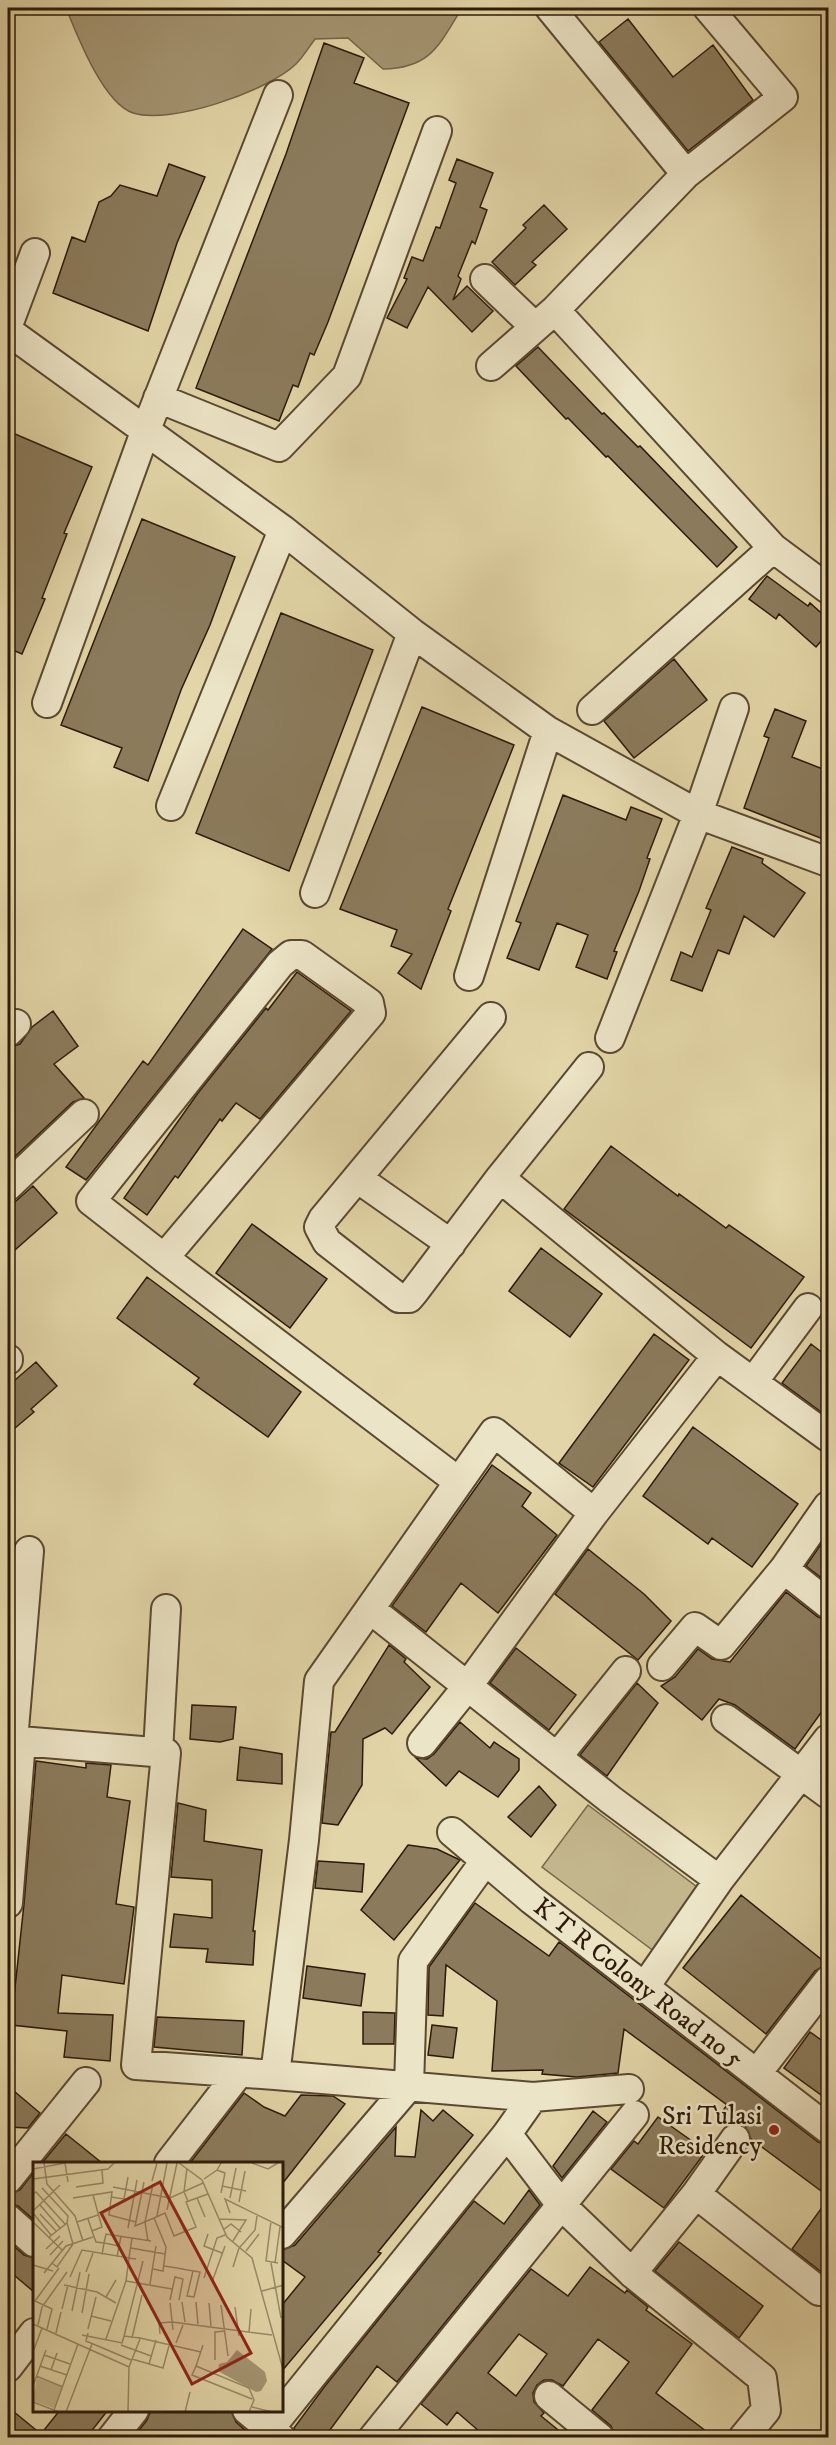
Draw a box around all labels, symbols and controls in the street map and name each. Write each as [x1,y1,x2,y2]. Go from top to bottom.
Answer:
street label: K T R Colony Road no 5 [526,1891,750,2076]
place label: Sri Tulasi Residency [658,2100,763,2163]
marker: Sri Tulasi Residency [767,2123,781,2137]
inset map [33,2162,284,2412]

